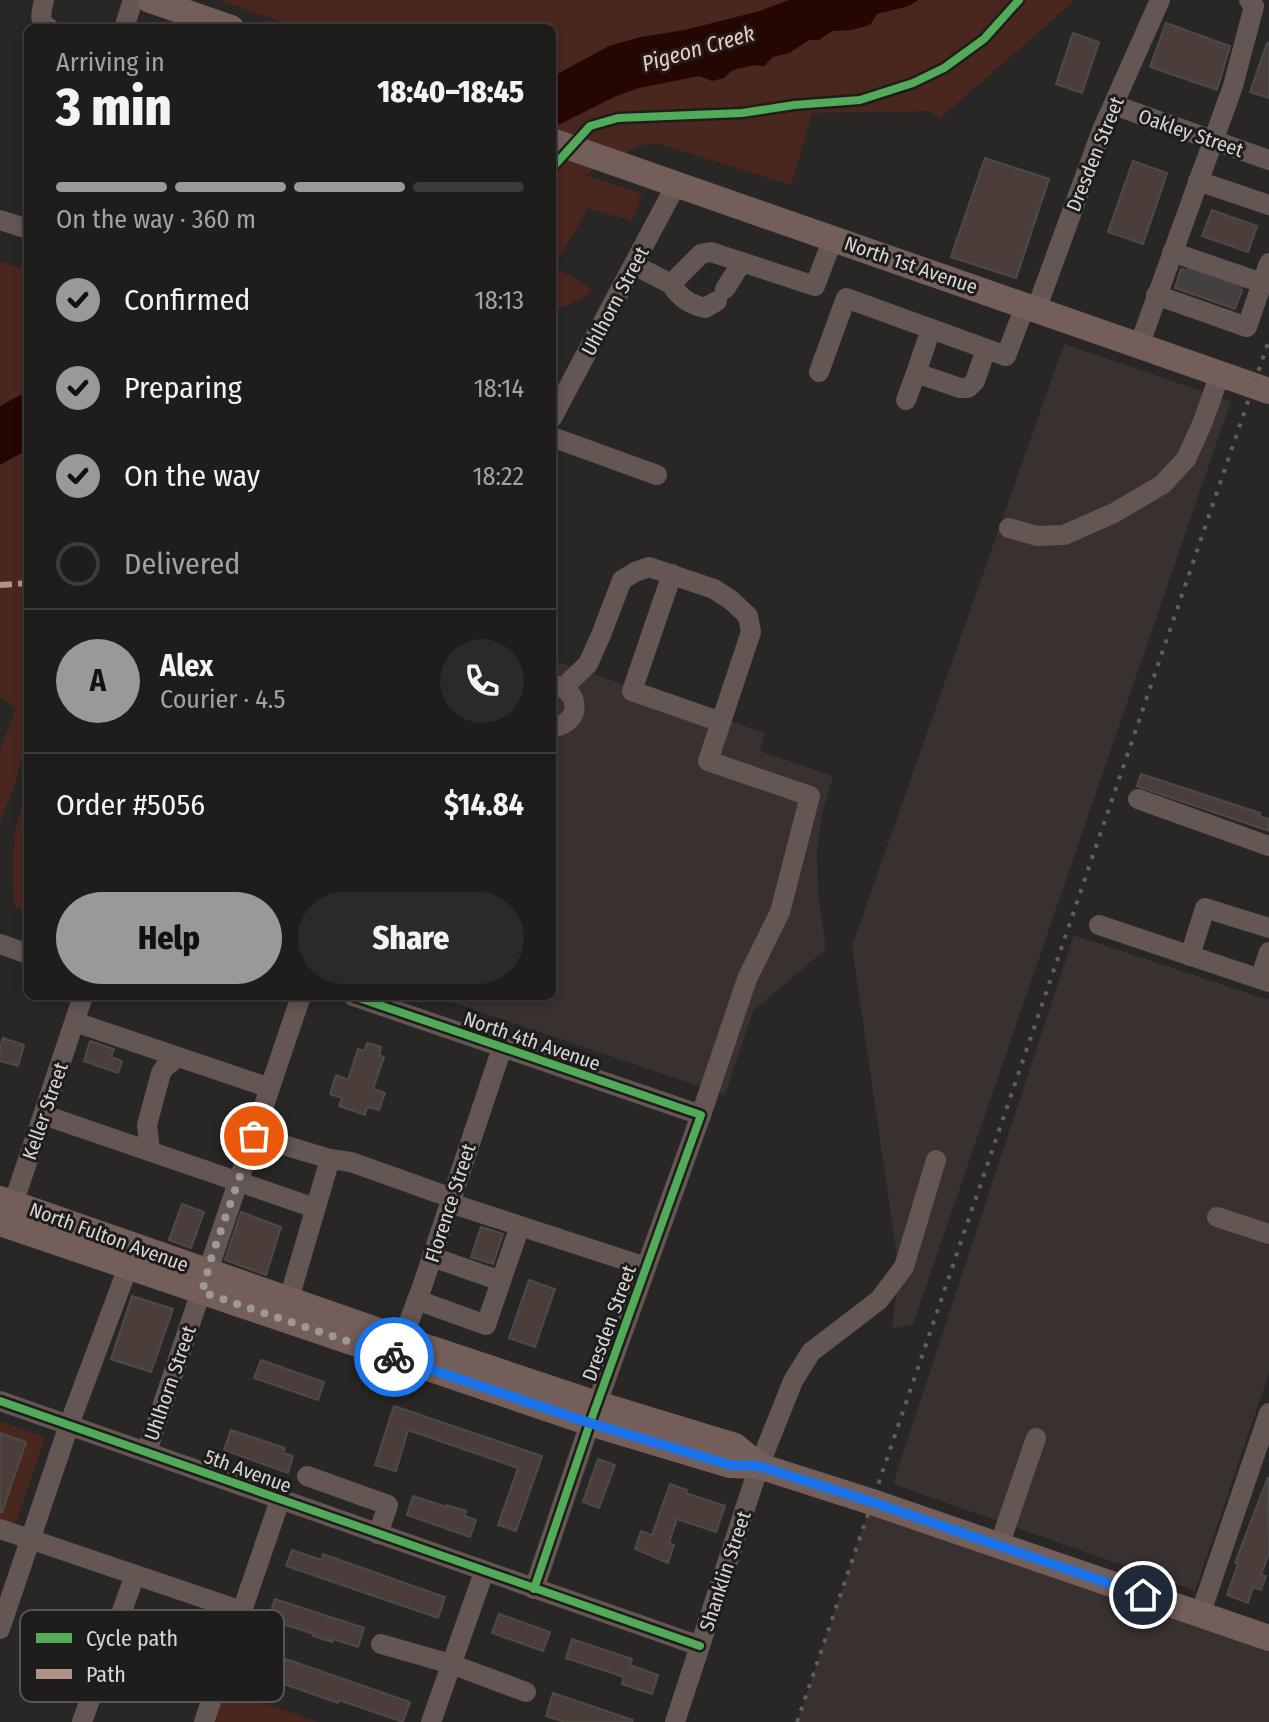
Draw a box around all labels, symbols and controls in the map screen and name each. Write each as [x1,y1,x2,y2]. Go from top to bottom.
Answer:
water label: Pigeon Creek [639,19,758,77]
text: Arriving in [56,47,165,78]
text: 18:40–18:45 [377,74,524,110]
text: 3 min [56,76,172,139]
street label: Dresden Street [1061,93,1129,215]
street label: Oakley Street [1135,104,1247,162]
text: On the way · 360 m [56,204,256,235]
street label: North 1st Avenue [841,231,981,299]
street label: Uhlhorn Street [576,242,654,360]
icon: check [56,278,100,322]
text: Confirmed [124,282,250,318]
text: 18:13 [475,285,524,316]
icon: check [56,366,100,410]
text: Preparing [124,370,242,406]
text: 18:14 [474,373,524,404]
icon: check [56,454,100,498]
text: On the way [124,458,260,494]
text: 18:22 [472,461,524,492]
text: Delivered [124,546,240,582]
button: phone [440,639,524,723]
text: Alex [160,648,213,684]
text: A [90,663,106,699]
text: Courier · 4.5 [160,684,286,715]
text: Order #5056 [56,787,205,823]
text: $14.84 [444,787,524,823]
button: Help [56,892,282,984]
button: Share [298,892,524,984]
street label: North 4th Avenue [460,1006,604,1076]
street label: Keller Street [17,1059,73,1163]
pin [220,1102,288,1170]
icon: bag [232,1114,276,1158]
street label: Florence Street [420,1140,481,1265]
street label: North Fulton Avenue [26,1197,192,1277]
street label: Dresden Street [577,1261,641,1384]
courier [354,1317,434,1397]
street label: Uhlhorn Street [139,1322,201,1444]
icon: bike [372,1335,416,1379]
street label: 5th Avenue [201,1444,295,1498]
street label: Shanklin Street [694,1507,756,1634]
pin [1109,1561,1177,1629]
icon: home [1121,1573,1165,1617]
legend [20,1610,284,1702]
text: Cycle path [86,1625,178,1652]
text: Path [86,1661,126,1688]

